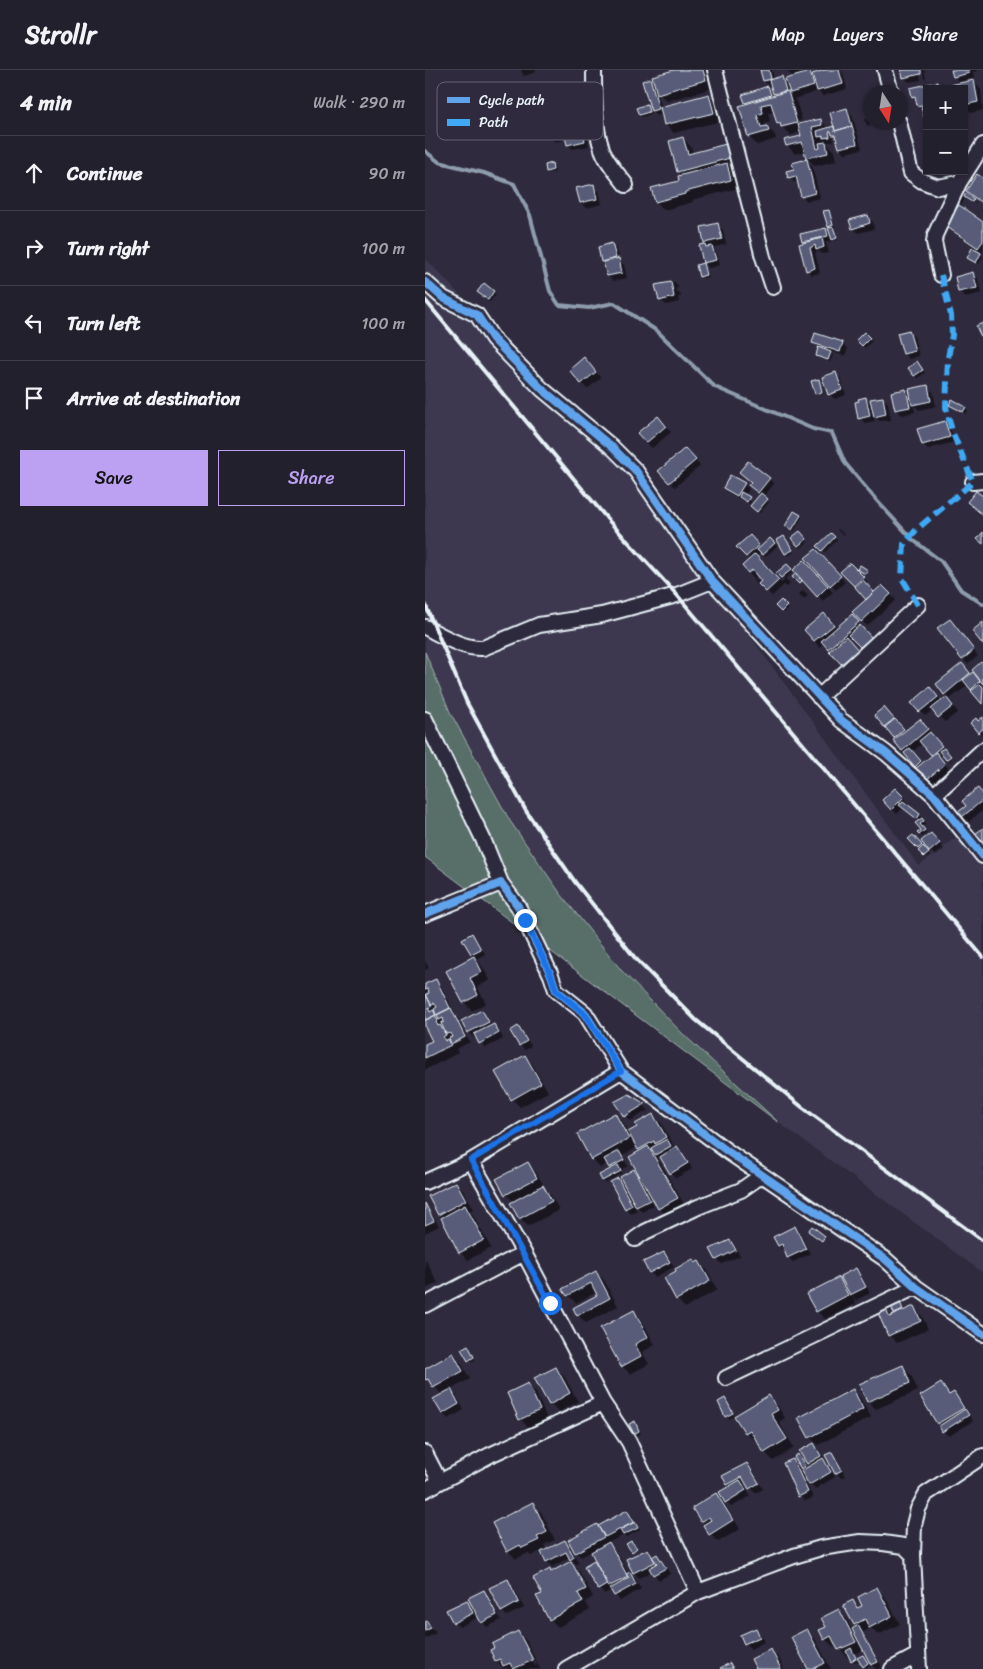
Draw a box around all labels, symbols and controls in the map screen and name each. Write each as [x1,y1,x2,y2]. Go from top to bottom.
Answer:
text: Strollr [25,14,96,56]
text: Map [772,19,805,51]
text: Layers [833,19,884,51]
text: Share [912,19,958,51]
legend [437,82,603,140]
text: 4 min [20,84,72,122]
north arrow [863,85,908,130]
map controls [923,85,968,175]
button: + [923,85,968,130]
text: Walk · 290 m [313,88,405,117]
text: Cycle path [479,88,545,113]
text: Path [479,110,508,135]
button: − [923,130,968,175]
text: Continue [67,157,143,190]
icon: ahead [20,159,48,187]
text: 90 m [369,159,405,188]
text: Turn right [67,232,149,265]
icon: right [20,234,48,262]
text: 100 m [361,234,405,263]
text: Turn left [67,307,140,340]
icon: left [20,309,48,337]
text: 100 m [361,309,405,338]
text: Arrive at destination [67,382,240,415]
icon: arrive [20,384,48,412]
button: Save [20,450,208,506]
button: Share [218,450,405,506]
route end [514,909,537,932]
route start [539,1292,562,1315]

